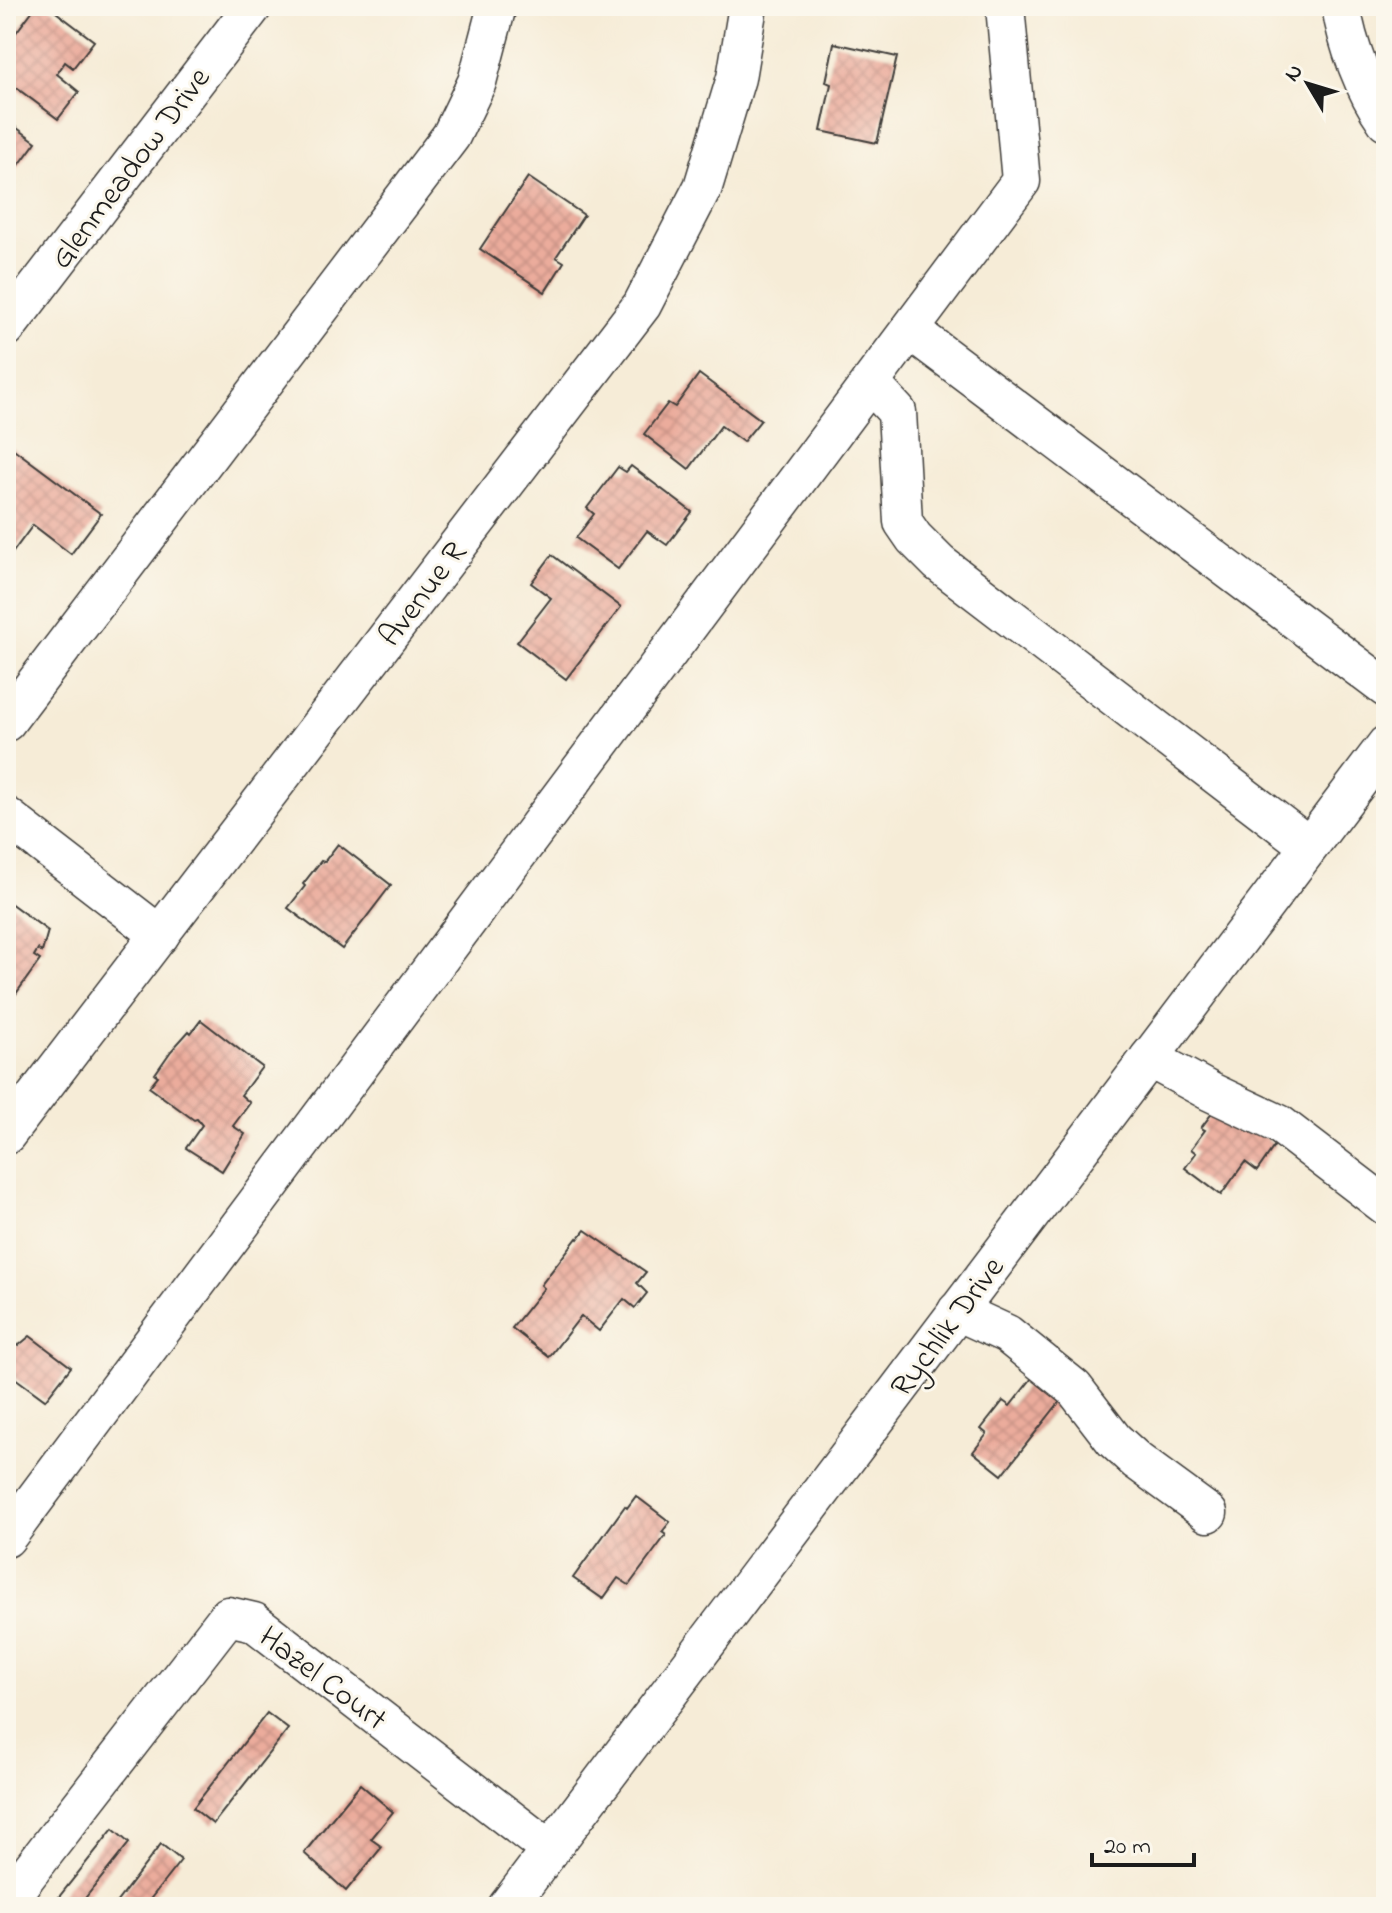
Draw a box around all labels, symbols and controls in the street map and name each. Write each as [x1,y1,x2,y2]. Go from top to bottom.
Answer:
north arrow [1268,44,1348,124]
street label: Glenmeadow Drive [40,58,224,280]
text: N [1277,58,1312,89]
street label: Avenue R [368,532,479,658]
street label: Rychlik Drive [880,1247,1018,1408]
street label: Hazel Court [248,1616,396,1744]
scale bar [1092,1817,1194,1867]
text: 20 m [1104,1830,1151,1865]

